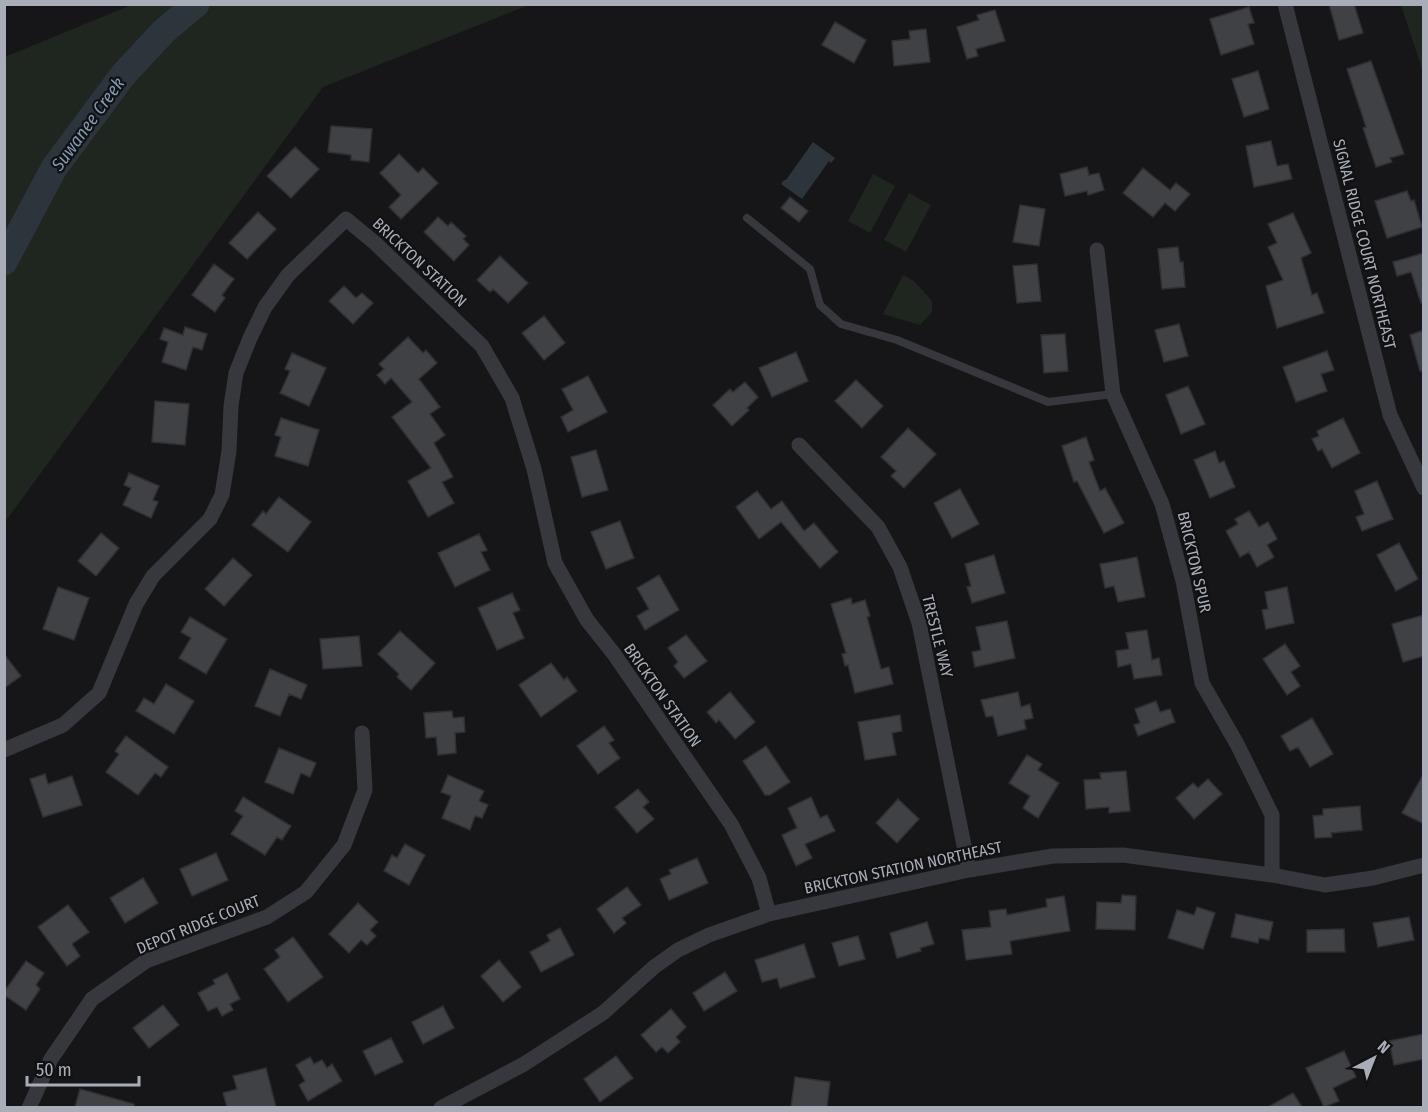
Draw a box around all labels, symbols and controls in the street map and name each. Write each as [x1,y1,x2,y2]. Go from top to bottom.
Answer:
water label: Suwanee Creek [46,73,129,176]
street label: SIGNAL RIDGE COURT NORTHEAST [1329,137,1400,352]
street label: BRICKTON STATION [369,214,471,311]
street label: BRICKTON SPUR [1174,510,1215,615]
street label: TRESTLE WAY [918,593,957,679]
street label: BRICKTON STATION [620,640,705,751]
street label: BRICKTON STATION NORTHEAST [802,837,1004,898]
street label: DEPOT RIDGE COURT [134,891,263,958]
north arrow [1344,1028,1404,1088]
text: N [1374,1037,1394,1057]
scale bar [27,1049,140,1087]
text: 50 m [36,1059,72,1081]

